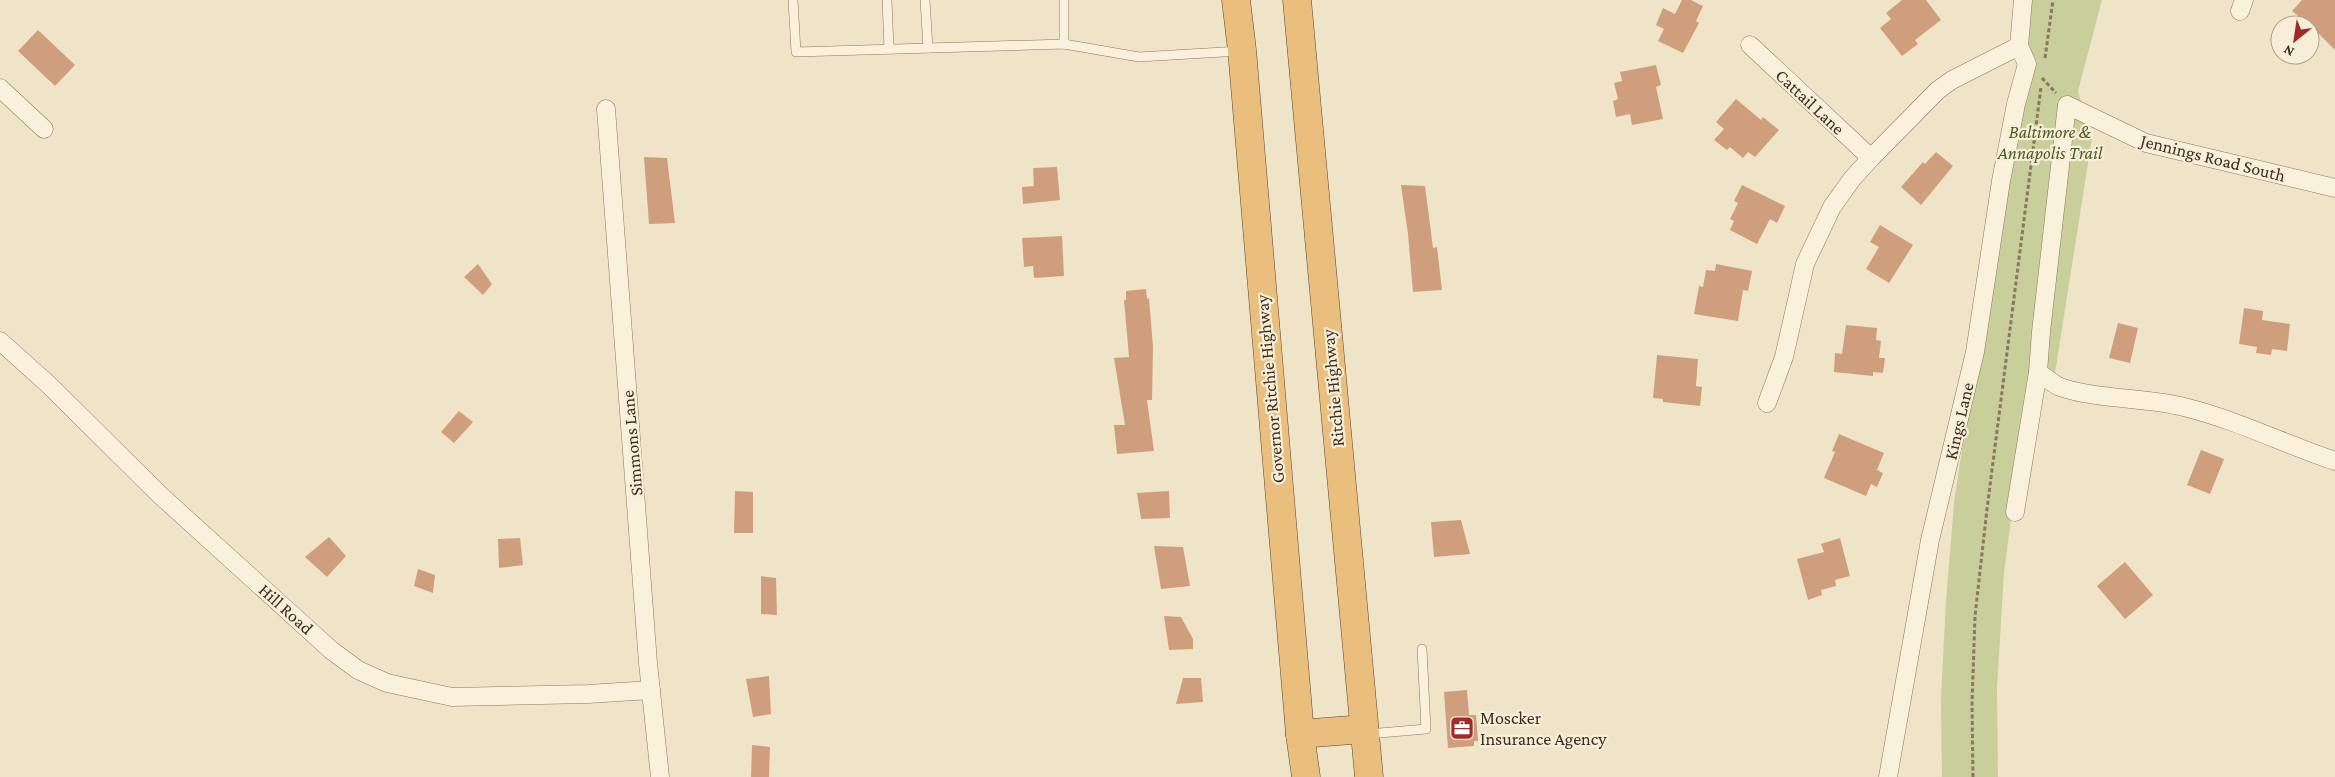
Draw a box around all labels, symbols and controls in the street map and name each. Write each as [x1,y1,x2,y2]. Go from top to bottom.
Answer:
north arrow [2270,15,2320,65]
text: N [2280,42,2297,61]
street label: Cattail Lane [1771,65,1849,139]
park label: Baltimore & Annapolis Trail [1997,122,2103,163]
street label: Jennings Road South [2137,130,2288,186]
street label: Governor Ritchie Highway [1252,293,1288,484]
street label: Ritchie Highway [1318,328,1348,448]
street label: Kings Lane [1940,380,1978,462]
street label: Simmons Lane [617,389,647,497]
street label: Hill Road [255,580,318,639]
place label: Moscker Insurance Agency [1480,708,1607,749]
office icon: Moscker Insurance Agency [1449,715,1475,741]

